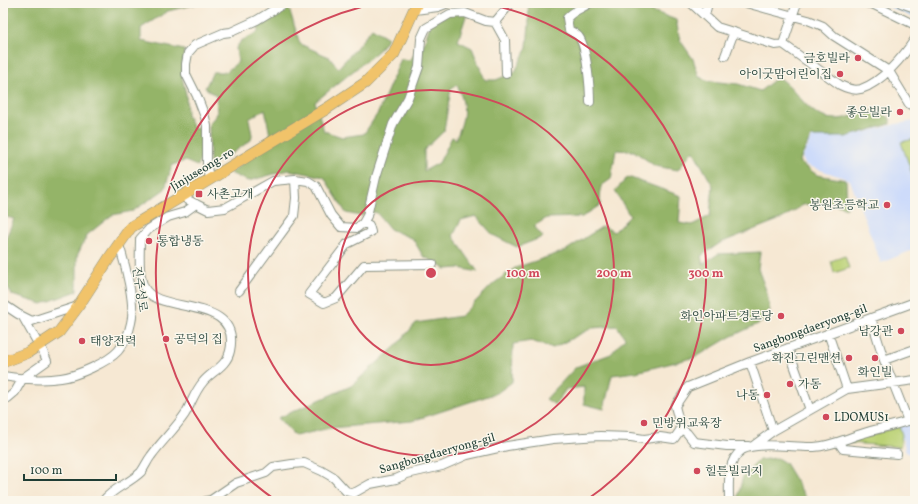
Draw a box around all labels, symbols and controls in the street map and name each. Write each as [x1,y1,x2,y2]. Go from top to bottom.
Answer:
place label: 금호빌라 [804,51,850,67]
marker: 금호빌라 [853,53,863,63]
place label: 아이굿맘어린이집 [739,67,832,83]
marker: 아이굿맘어린이집 [835,69,845,79]
place label: 좋은빌라 [846,105,892,121]
marker: 좋은빌라 [895,107,905,117]
street label: Jinjuseong-ro [168,144,237,195]
place label: 사촌고개 [207,187,253,203]
marker: 사촌고개 [194,189,204,199]
place label: 봉원초등학교 [809,198,879,214]
marker: 봉원초등학교 [882,200,892,210]
place label: 통합냉동 [157,234,204,250]
marker: 통합냉동 [144,236,154,246]
street label: 진주성로 [128,265,150,314]
centre of rings [424,266,438,280]
text: 100 m [506,266,540,282]
text: 200 m [596,266,632,282]
text: 300 m [689,266,724,282]
street label: Sangbongdaeryong-gil [751,301,870,357]
place label: 화인아파트경로당 [680,309,773,325]
marker: 화인아파트경로당 [776,311,786,321]
place label: 남강관 [858,324,893,340]
marker: 남강관 [896,326,906,336]
place label: 공덕의 집 [174,332,223,348]
place label: 태양전력 [90,334,136,350]
marker: 공덕의 집 [161,334,171,344]
marker: 태양전력 [77,336,87,346]
place label: 화진그린맨션 [771,351,841,367]
marker: 화진그린맨션 [844,353,854,363]
marker: 화인빌 [870,353,880,363]
place label: 화인빌 [858,365,892,381]
place label: 가동 [798,377,822,393]
marker: 가동 [785,379,795,389]
place label: 나동 [736,388,759,404]
marker: 나동 [762,390,772,400]
place label: LDOMUS1 [834,410,889,426]
marker: LDOMUS1 [821,412,831,422]
place label: 민방위교육장 [652,416,722,432]
marker: 민방위교육장 [639,418,649,428]
street label: Sangbongdaeryong-gil [377,430,498,478]
scale bar [24,456,116,482]
text: 100 m [30,463,63,479]
place label: 힐튼빌리지 [705,464,763,480]
marker: 힐튼빌리지 [692,466,702,476]

